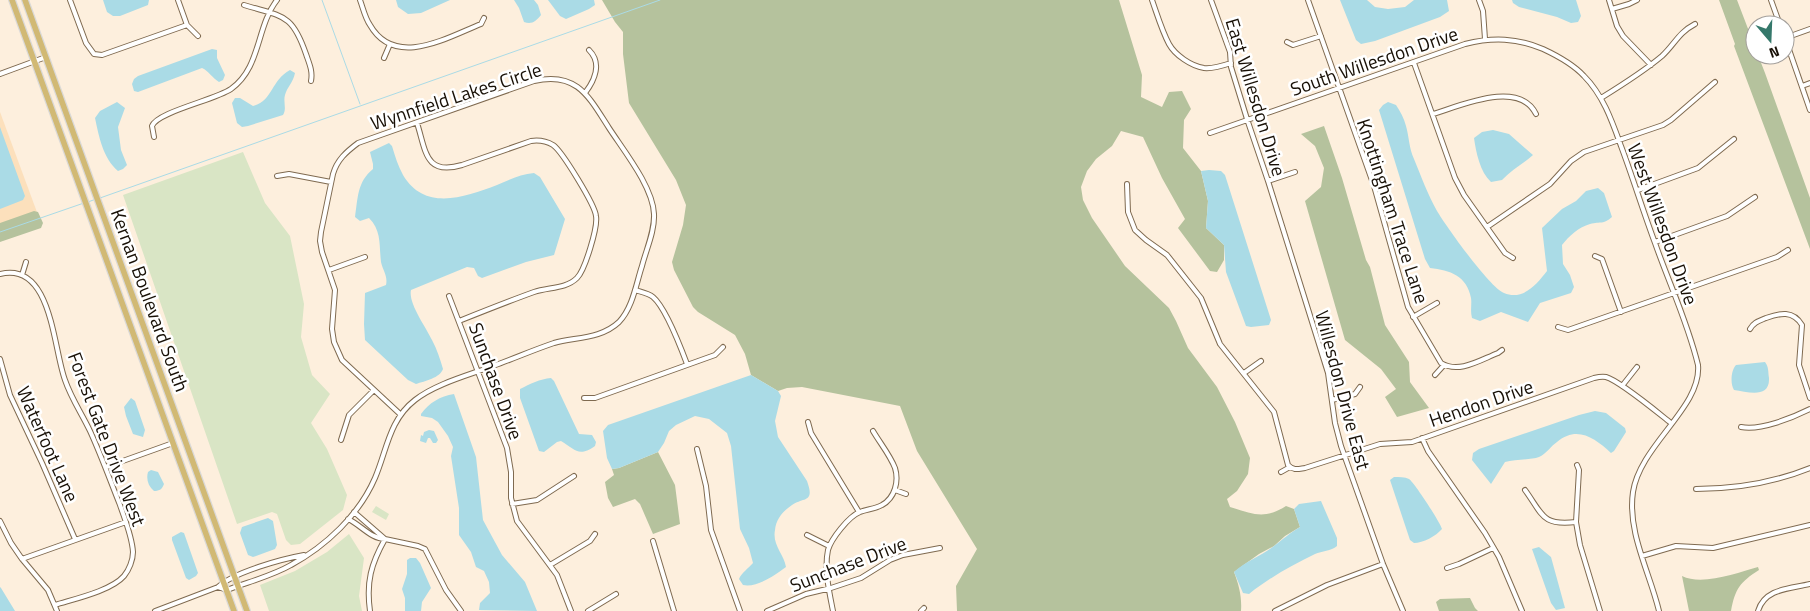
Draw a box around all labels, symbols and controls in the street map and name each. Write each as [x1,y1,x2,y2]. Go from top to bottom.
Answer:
street label: East Willesdon Drive [1219,14,1294,179]
north arrow [1745,15,1795,65]
street label: South Willesdon Drive [1286,18,1462,103]
text: N [1766,41,1782,64]
street label: Wynnfield Lakes Circle [367,54,545,137]
street label: Knottingham Trace Lane [1350,115,1437,307]
street label: West Willesdon Drive [1621,139,1706,309]
street label: Kernan Boulevard South [104,204,197,395]
street label: Willesdon Drive East [1308,307,1379,473]
street label: Sunchase Drive [462,318,531,443]
street label: Forest Gate Drive West [61,348,154,530]
street label: Hendon Drive [1425,371,1537,434]
street label: Waterfoot Lane [10,381,87,506]
street label: Sunchase Drive [785,528,910,599]

